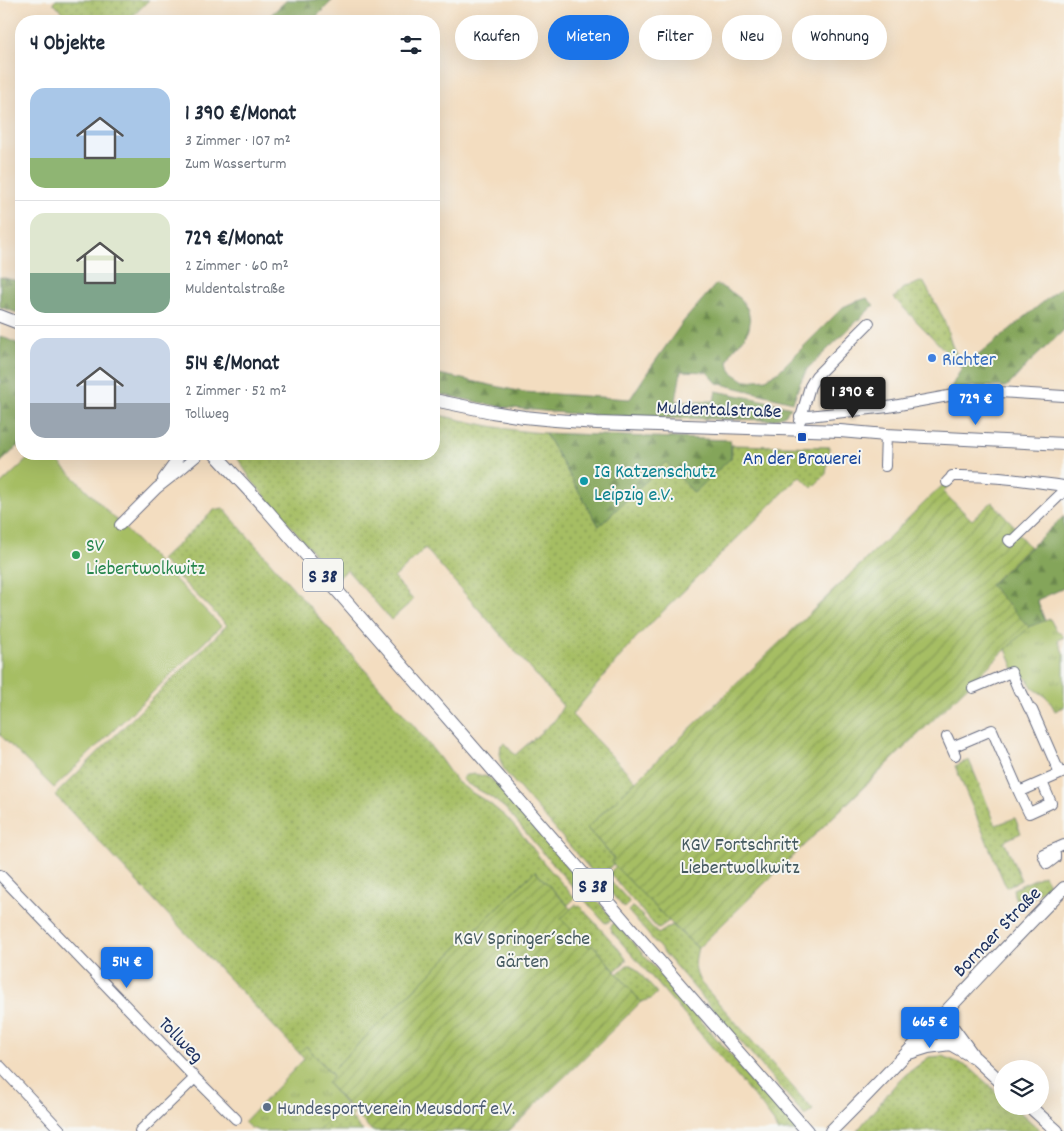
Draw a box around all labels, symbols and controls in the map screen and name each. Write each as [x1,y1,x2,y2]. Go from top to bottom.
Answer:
chip: Kaufen [455,15,538,60]
chip: Mieten [548,15,629,60]
chip: Filter [639,15,712,60]
chip: Neu [722,15,782,60]
chip: Wohnung [792,15,887,60]
text: 4 Objekte [30,30,105,60]
icon: filters [397,31,425,59]
text: 1 390 €/Monat [185,100,296,130]
icon: home [70,108,130,168]
text: 3 Zimmer · 107 m² [185,130,291,153]
text: Zum Wasserturm [185,153,286,176]
text: 729 €/Monat [185,225,283,255]
icon: home [70,233,130,293]
text: 2 Zimmer · 60 m² [185,255,289,278]
text: Muldentalstraße [185,278,285,301]
place label: Richter [942,347,997,375]
text: 514 €/Monat [185,350,280,380]
marker: Richter [926,352,938,364]
icon: home [70,358,130,418]
pin: 1 390 € [807,376,899,419]
text: 2 Zimmer · 52 m² [185,380,286,403]
text: 1 390 € [832,381,874,404]
pin: 729 € [941,384,1011,426]
text: 729 € [959,388,993,411]
street label: Muldentalstraße [656,395,782,427]
text: Tollweg [185,403,229,426]
marker: An der Brauerei [796,431,808,443]
place label: An der Brauerei [743,446,862,474]
place label: IG Katzenschutz Leipzig e.V. [594,459,716,510]
marker: IG Katzenschutz Leipzig e.V. [578,475,590,487]
place label: SV Liebertwolkwitz [86,533,206,584]
marker: SV Liebertwolkwitz [70,549,82,561]
road number: S 38 [303,558,343,592]
park label: KGV Fortschritt Liebertwolkwitz [680,832,800,883]
road number: S 38 [573,868,613,902]
street label: Bornaer Straße [948,881,1049,985]
park label: KGV Springer´sche Gärten [454,926,590,977]
pin: 514 € [92,946,162,989]
text: 514 € [112,951,142,974]
pin: 665 € [895,1006,965,1049]
text: 665 € [912,1011,948,1034]
street label: Tollweg [151,1012,209,1071]
map controls [994,1060,1049,1115]
button: layers [994,1060,1049,1115]
place label: Hundesportverein Meusdorf e.V. [277,1096,515,1124]
marker: Hundesportverein Meusdorf e.V. [261,1101,273,1113]

